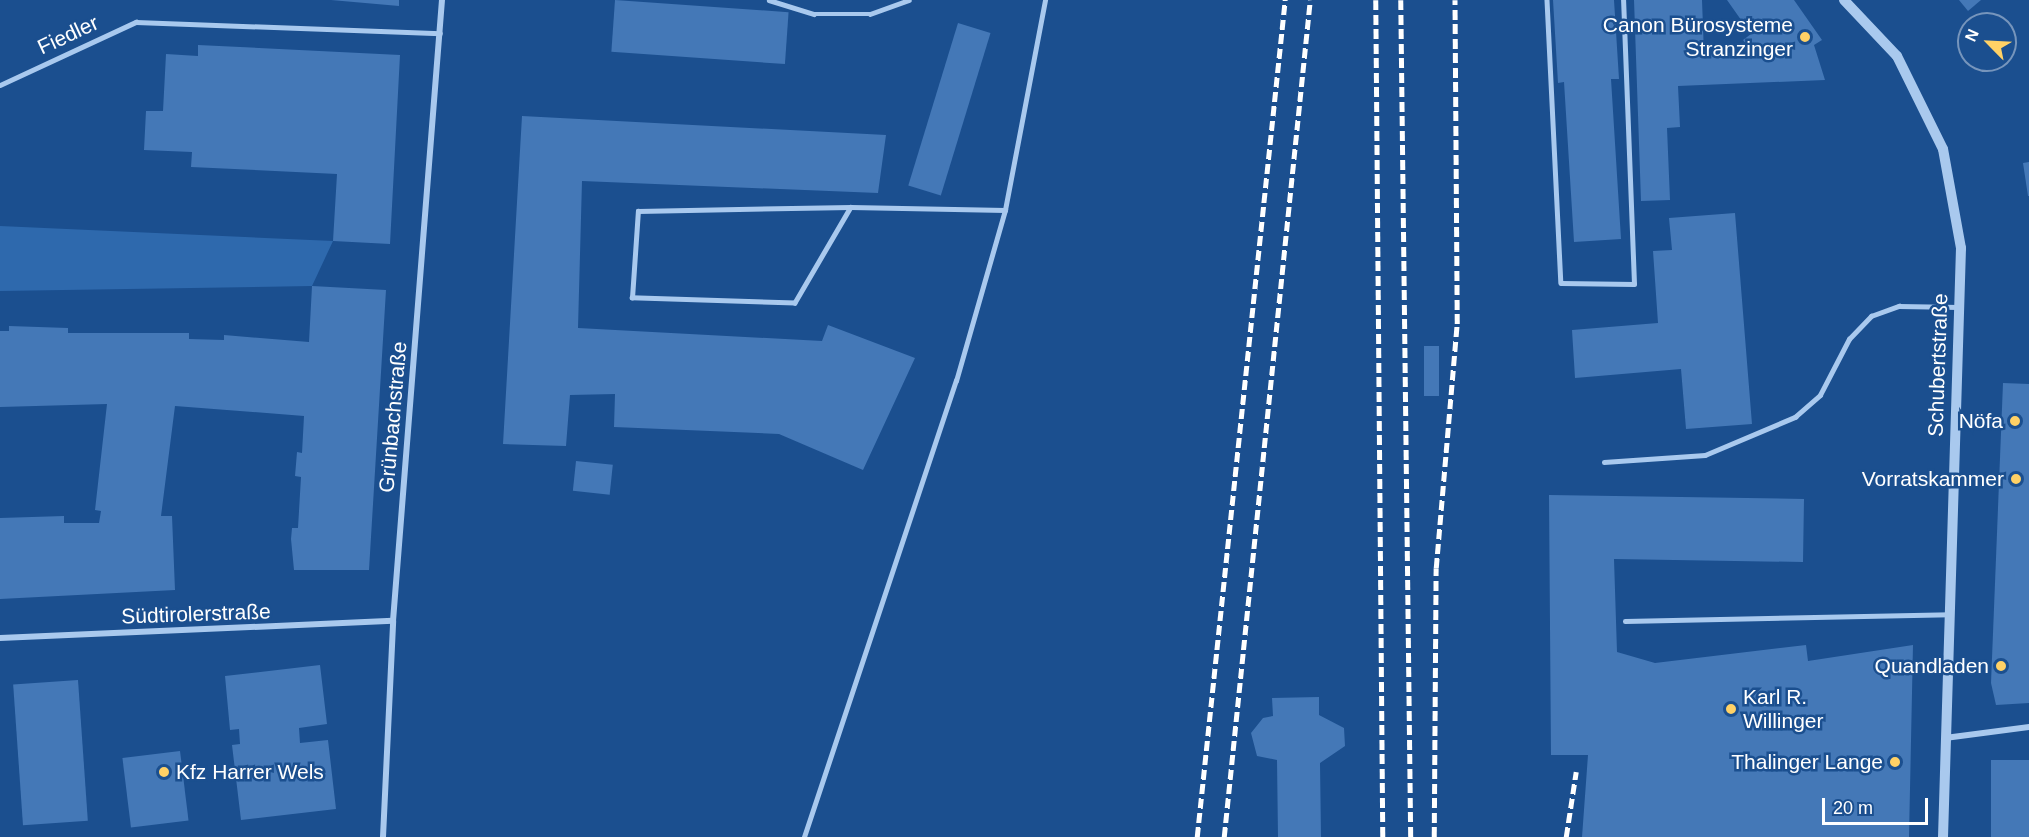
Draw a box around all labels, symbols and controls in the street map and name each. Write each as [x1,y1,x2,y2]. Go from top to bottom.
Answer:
street label: Fiedler [34,10,102,60]
place label: Canon Bürosysteme Stranzinger [1603,12,1793,62]
north arrow [1957,12,2017,72]
text: N [1962,27,1982,44]
marker: Canon Bürosysteme Stranzinger [1798,30,1812,44]
street label: Schubertstraße [1923,293,1953,437]
street label: Grünbachstraße [374,340,412,494]
place label: Nöfa [1959,408,2003,434]
marker: Nöfa [2008,414,2022,428]
place label: Vorratskammer [1862,466,2004,492]
marker: Vorratskammer [2009,472,2023,486]
street label: Südtirolerstraße [121,599,271,629]
place label: Quandladen [1875,653,1989,679]
marker: Quandladen [1994,659,2008,673]
place label: Karl R. Willinger [1743,684,1824,734]
marker: Karl R. Willinger [1724,702,1738,716]
place label: Thalinger Lange [1731,749,1883,775]
marker: Thalinger Lange [1888,755,1902,769]
place label: Kfz Harrer Wels [176,759,324,785]
marker: Kfz Harrer Wels [157,765,171,779]
scale bar [1825,786,1932,824]
text: 20 m [1833,798,1873,818]

